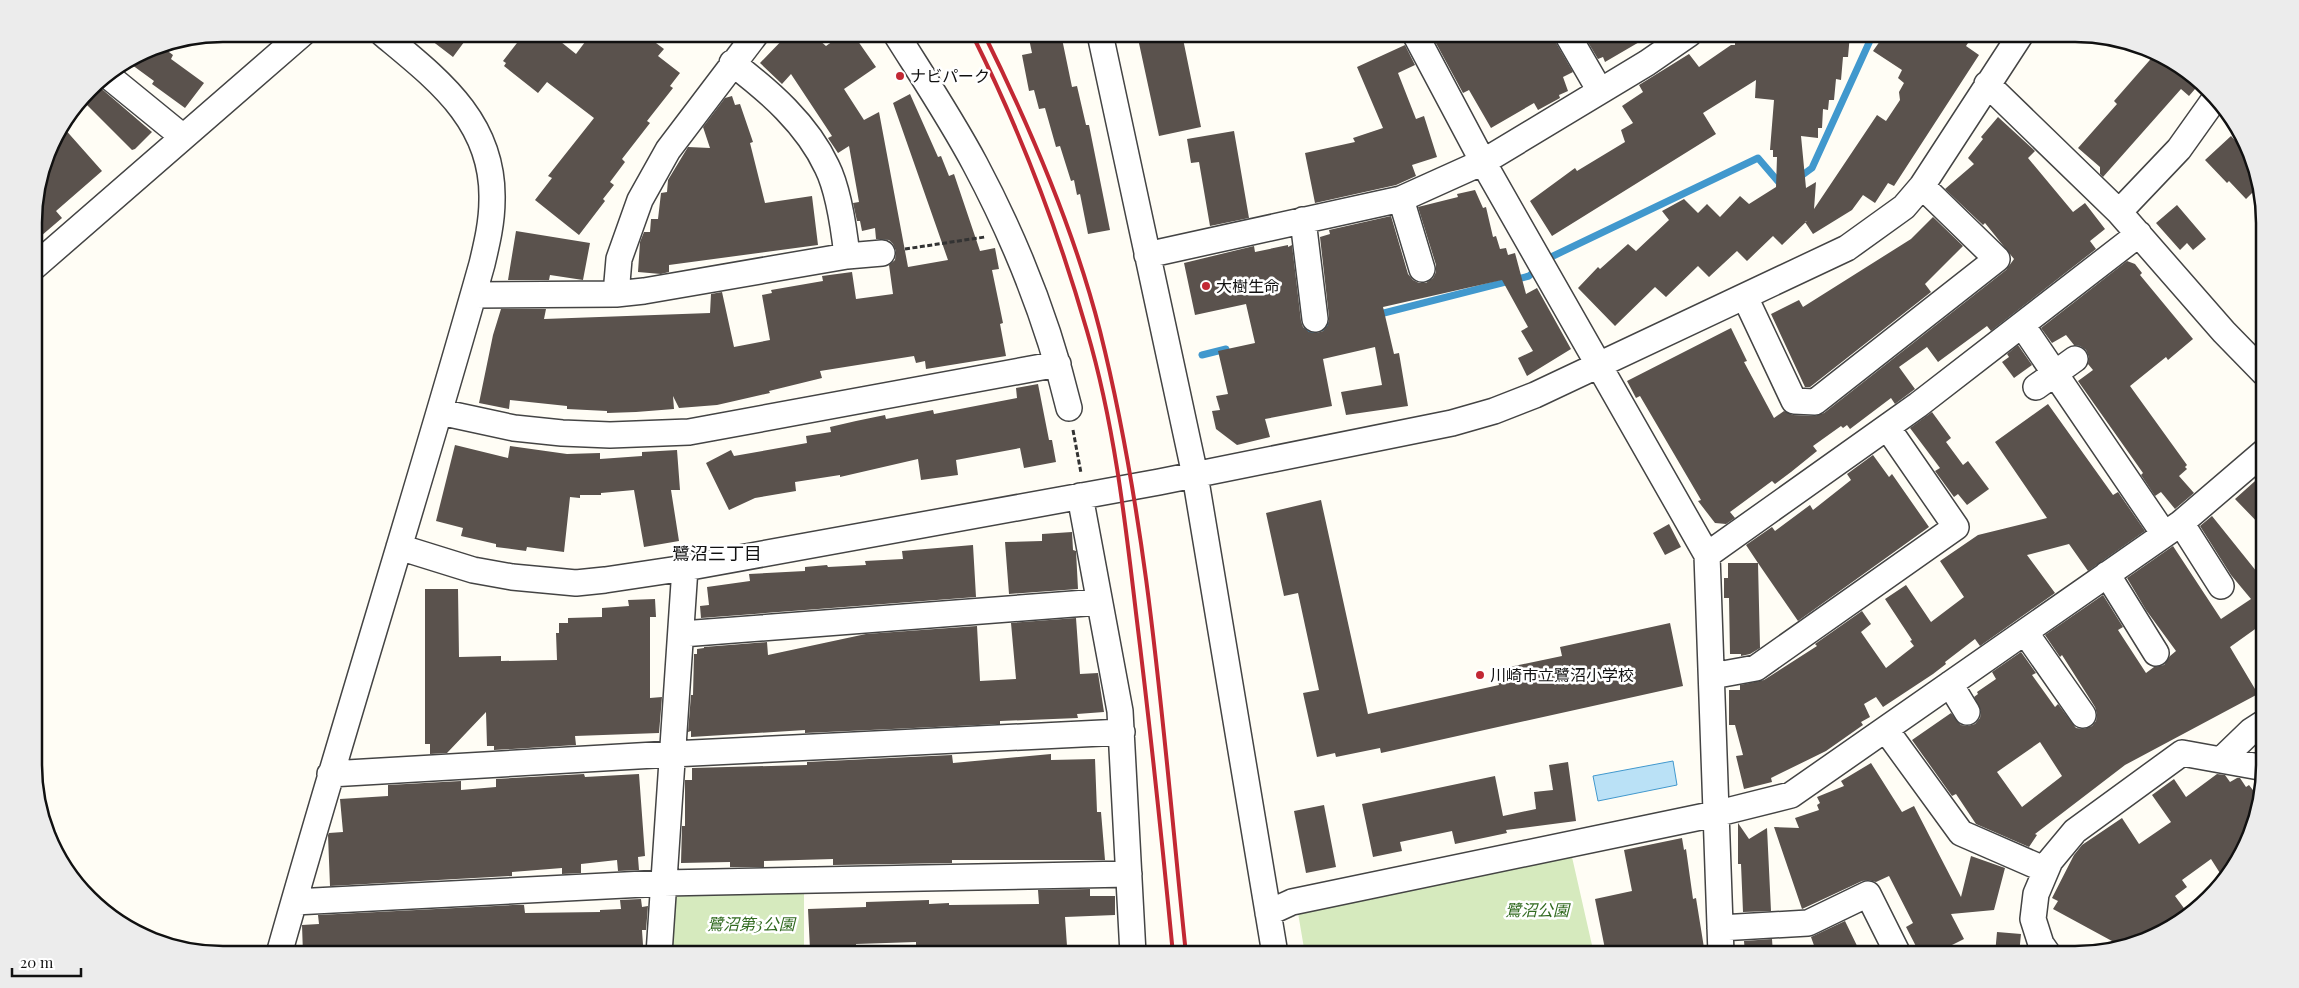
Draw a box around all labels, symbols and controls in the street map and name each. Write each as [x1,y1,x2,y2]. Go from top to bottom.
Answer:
place label: ナビパーク [910,65,990,86]
marker: ナビパーク [894,70,906,82]
place label: 大樹生命 [1216,275,1280,296]
marker: 大樹生命 [1200,280,1212,292]
district label: 鷺沼三丁目 [672,541,762,565]
place label: 川崎市立鷺沼小学校 [1490,664,1634,685]
marker: 川崎市立鷺沼小学校 [1474,669,1486,681]
park label: 鷺沼公園 [1505,899,1571,920]
park label: 鷺沼第3公園 [707,913,797,934]
scale bar [12,946,81,978]
text: 20 m [20,952,54,972]

